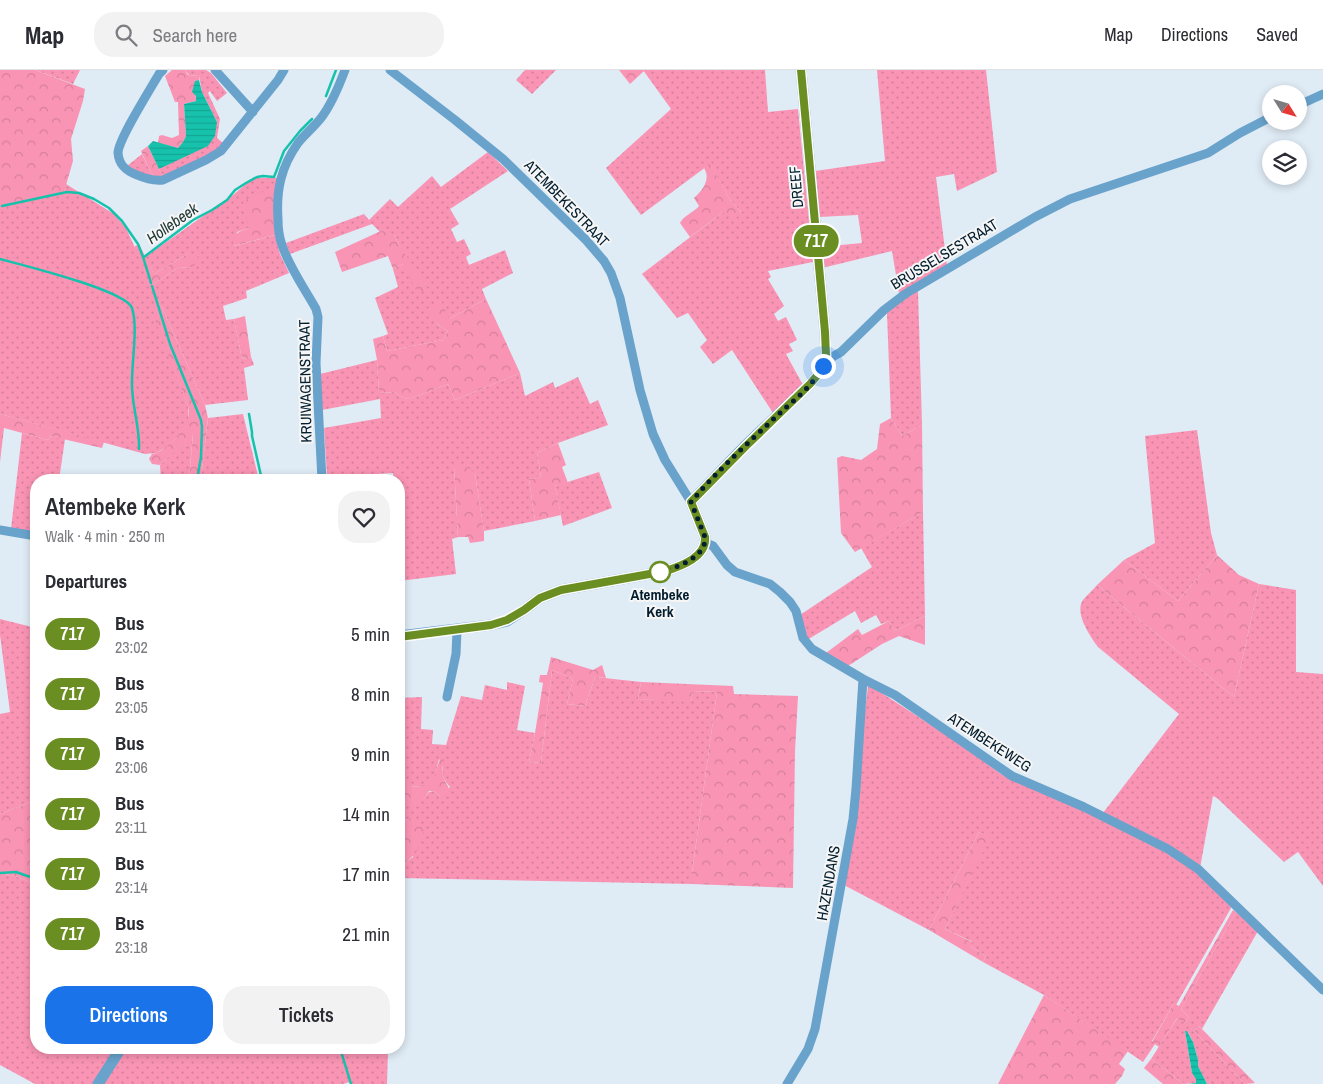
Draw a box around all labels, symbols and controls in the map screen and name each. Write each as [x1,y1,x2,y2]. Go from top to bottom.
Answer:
search box [94,12,444,57]
text: Map [25,19,64,51]
icon: search [112,21,140,49]
text: Search here [152,22,237,48]
text: Map [1104,22,1133,47]
text: Directions [1161,22,1228,47]
text: Saved [1256,22,1298,47]
north arrow [1262,85,1308,130]
map controls [1262,85,1307,185]
button: layers [1262,140,1307,185]
street label: ATEMBEKESTRAAT [519,154,614,252]
street label: DREEF [784,165,808,209]
water label: Hollebeek [142,197,203,249]
street label: BRUSSELSESTRAAT [887,213,1002,294]
line badge: 717 [787,225,845,257]
text: 717 [804,228,828,253]
street label: KRUIWAGENSTRAAT [293,319,317,443]
your location [811,354,836,379]
text: Atembeke Kerk [45,490,185,522]
button: heart [338,491,390,543]
text: Walk · 4 min · 250 m [45,525,165,547]
marker: Atembeke Kerk [649,561,671,583]
text: Departures [45,568,127,594]
place label: Atembeke Kerk [631,584,690,622]
text: Bus [115,610,144,636]
text: 717 [60,621,85,646]
text: 5 min [351,621,390,647]
text: 23:02 [115,636,148,658]
text: Bus [115,670,144,696]
text: 717 [60,681,85,706]
text: 8 min [351,681,390,707]
text: 23:05 [115,696,148,718]
street label: ATEMBEKEWEG [943,707,1036,777]
text: Bus [115,730,144,756]
text: 717 [60,741,85,766]
text: 9 min [351,741,390,767]
text: 23:06 [115,756,148,778]
text: Bus [115,790,144,816]
text: 717 [60,801,85,826]
text: 14 min [342,801,390,827]
text: 23:11 [115,816,147,838]
street label: HAZENDANS [811,844,845,922]
text: Bus [115,850,144,876]
text: 717 [60,861,85,886]
text: 17 min [342,861,390,887]
text: 23:14 [115,876,148,898]
text: Bus [115,910,144,936]
text: 717 [60,921,85,946]
text: 21 min [342,921,390,947]
text: 23:18 [115,936,148,958]
button: Directions [45,986,213,1044]
button: Tickets [223,986,390,1044]

